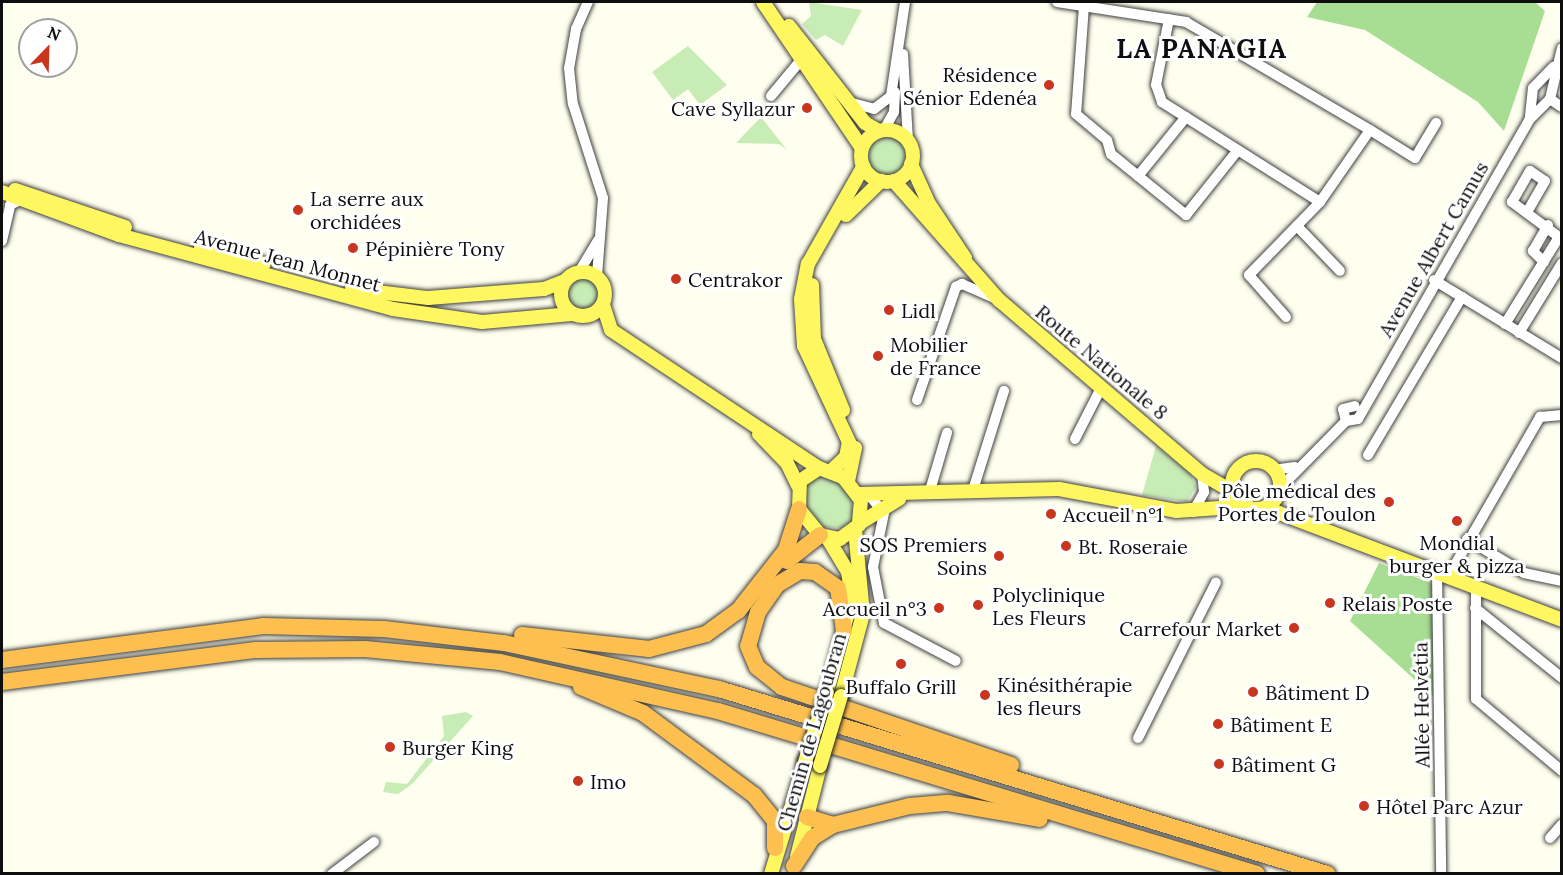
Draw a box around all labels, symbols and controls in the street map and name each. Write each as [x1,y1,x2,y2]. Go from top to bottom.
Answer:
north arrow [18,18,78,78]
text: N [45,22,64,45]
district label: LA PANAGIA [1116,33,1288,65]
place label: Résidence Sénior Edenéa [903,62,1037,109]
marker: Résidence Sénior Edenéa [1042,78,1056,92]
place label: Cave Syllazur [671,96,795,120]
marker: Cave Syllazur [800,101,814,115]
street label: Avenue Albert Camus [1373,157,1493,341]
place label: La serre aux orchidées [310,186,424,233]
marker: La serre aux orchidées [291,203,305,217]
street label: Avenue Jean Monnet [192,224,384,296]
place label: Pépinière Tony [365,236,505,260]
marker: Pépinière Tony [346,241,360,255]
place label: Centrakor [688,267,782,291]
marker: Centrakor [669,272,683,286]
place label: Lidl [901,298,936,322]
street label: Route Nationale 8 [1031,300,1173,424]
marker: Lidl [882,303,896,317]
place label: Mobilier de France [890,332,981,379]
marker: Mobilier de France [871,349,885,363]
place label: Pôle médical des Portes de Toulon [1218,478,1376,525]
marker: Pôle médical des Portes de Toulon [1380,493,1398,511]
place label: Accueil n°1 [1063,502,1163,526]
marker: Accueil n°1 [1044,507,1058,521]
marker: Mondial burger & pizza [1450,514,1464,528]
place label: Mondial burger & pizza [1389,530,1525,577]
place label: SOS Premiers Soins [859,532,987,579]
place label: Bt. Roseraie [1078,534,1188,558]
marker: Bt. Roseraie [1059,539,1073,553]
marker: SOS Premiers Soins [992,549,1006,563]
place label: Polyclinique Les Fleurs [992,582,1105,629]
place label: Relais Poste [1342,591,1453,615]
place label: Accueil n°3 [823,596,927,620]
marker: Polyclinique Les Fleurs [969,596,987,614]
marker: Relais Poste [1323,596,1337,610]
marker: Accueil n°3 [932,601,946,615]
place label: Carrefour Market [1119,616,1282,640]
marker: Carrefour Market [1287,621,1301,635]
street label: Chemin de Lagoubran [771,630,851,834]
street label: Allée Helvétia [1408,642,1434,768]
marker: Buffalo Grill [894,657,908,671]
place label: Kinésithérapie les fleurs [997,672,1132,719]
place label: Buffalo Grill [845,674,957,698]
place label: Bâtiment D [1265,680,1370,704]
marker: Bâtiment D [1246,685,1260,699]
marker: Kinésithérapie les fleurs [978,688,992,702]
place label: Bâtiment E [1230,712,1332,736]
marker: Bâtiment E [1211,717,1225,731]
place label: Burger King [402,735,513,759]
marker: Burger King [383,740,397,754]
place label: Bâtiment G [1231,752,1336,776]
marker: Bâtiment G [1212,757,1226,771]
place label: Imo [590,769,626,793]
marker: Imo [571,774,585,788]
place label: Hôtel Parc Azur [1376,794,1523,818]
marker: Hôtel Parc Azur [1357,799,1371,813]

